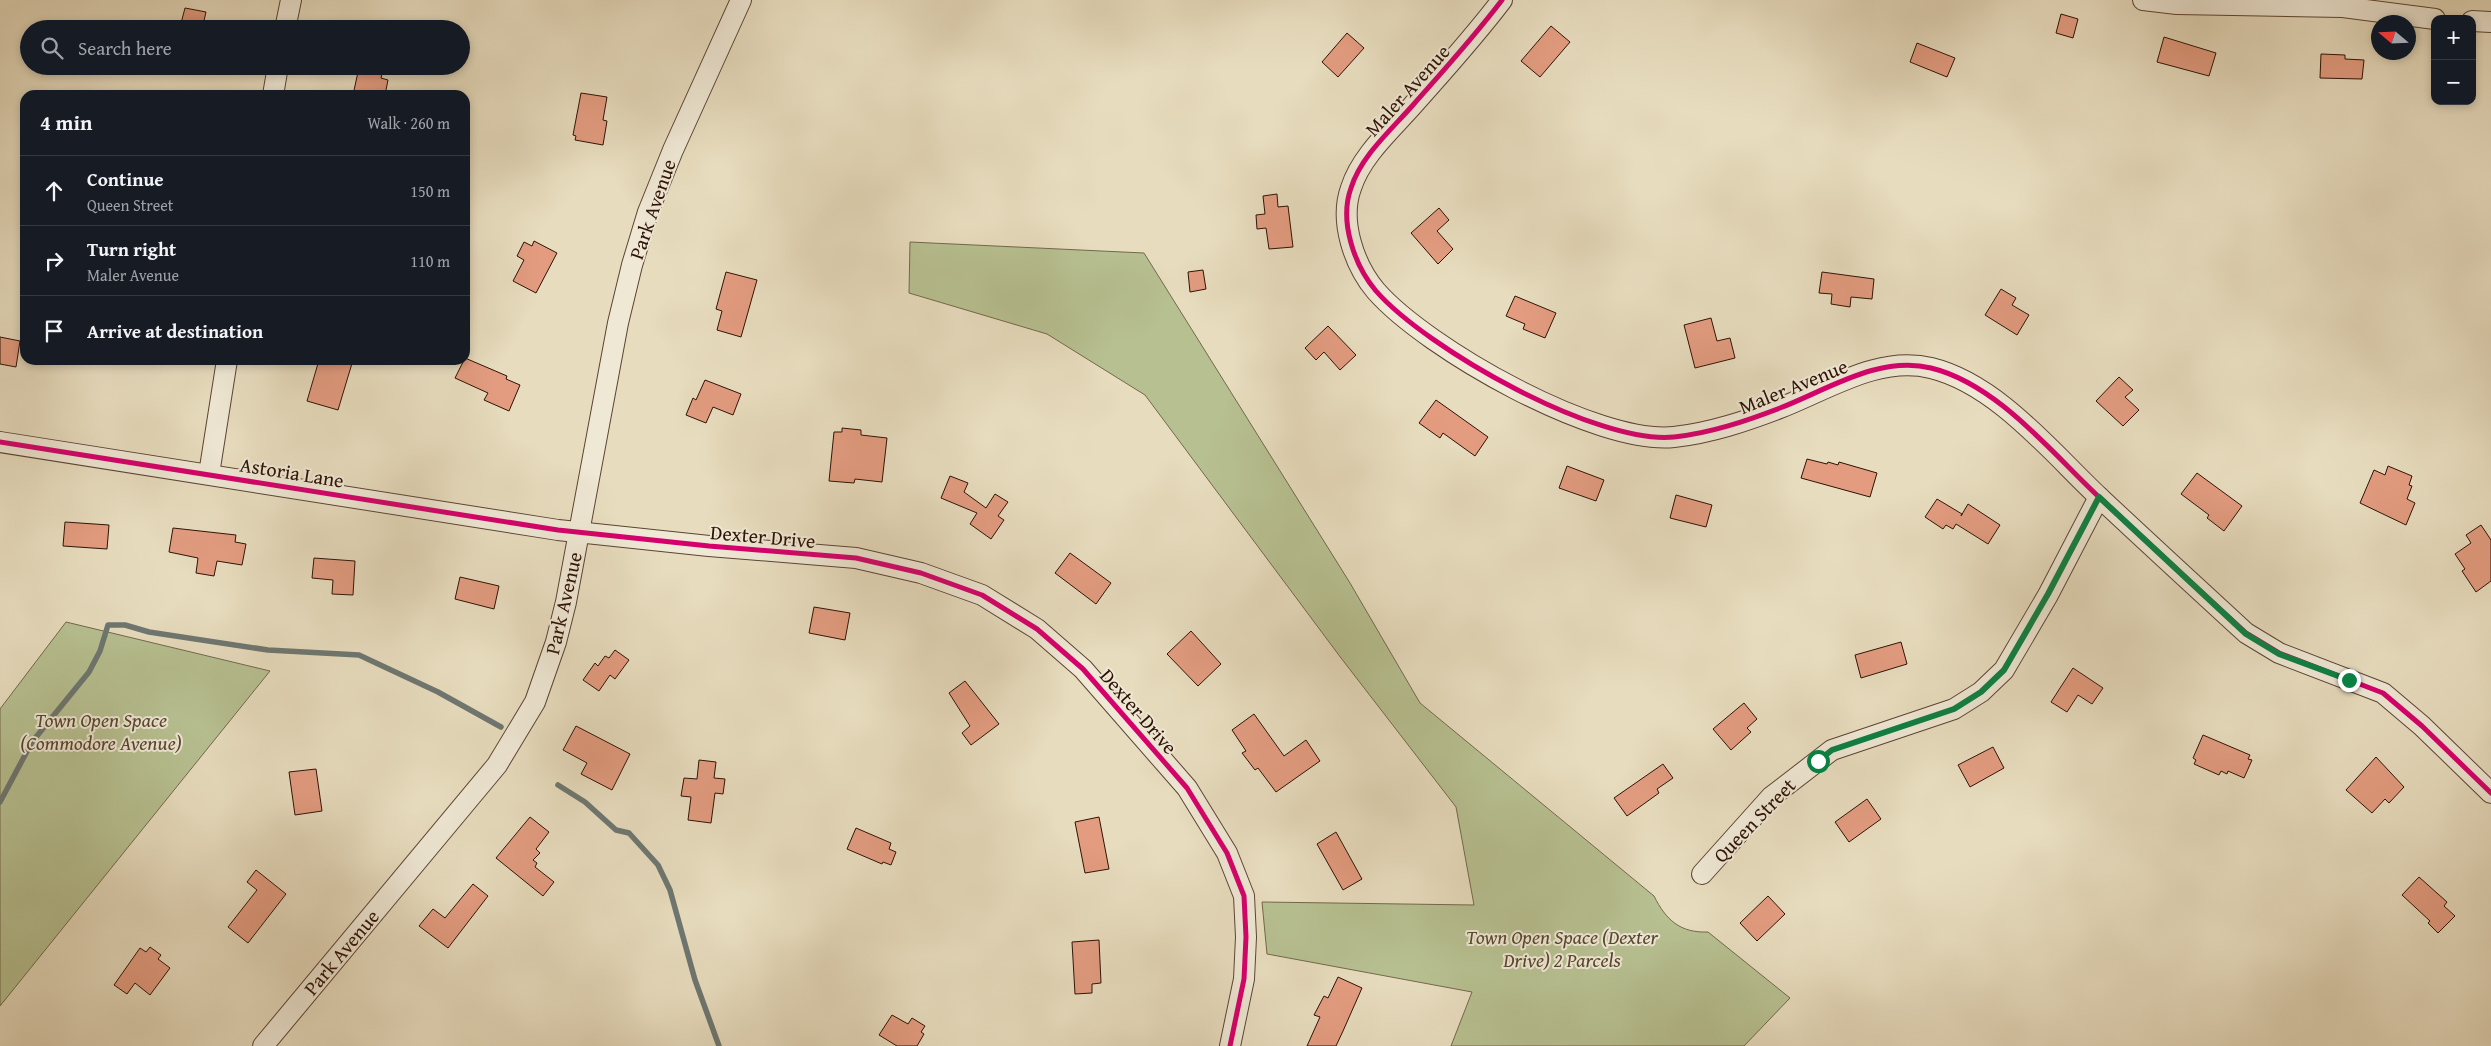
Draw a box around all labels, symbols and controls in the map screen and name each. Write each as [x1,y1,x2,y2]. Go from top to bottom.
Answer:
north arrow [2371,15,2416,60]
map controls [2431,15,2476,105]
button: + [2431,15,2476,60]
search box [20,20,470,75]
icon: search [38,34,66,62]
text: Search here [78,34,172,62]
street label: Maler Avenue [1358,38,1456,142]
button: − [2431,60,2476,105]
text: 4 min [40,107,92,138]
text: Walk · 260 m [367,111,450,135]
street label: Park Avenue [621,155,683,263]
text: Continue [87,165,164,193]
icon: ahead [40,177,68,205]
text: 150 m [410,179,450,203]
text: Queen Street [87,193,173,217]
text: Turn right [87,235,176,263]
icon: right [40,247,68,275]
text: 110 m [410,249,450,273]
text: Maler Avenue [87,263,179,287]
icon: arrive [40,317,68,345]
text: Arrive at destination [87,317,263,345]
street label: Maler Avenue [1734,351,1852,421]
street label: Astoria Lane [238,449,346,495]
street label: Dexter Drive [709,517,817,555]
street label: Park Avenue [537,549,589,657]
street label: Dexter Drive [1093,662,1185,760]
route end [2338,669,2361,692]
park label: Town Open Space (Commodore Avenue) [20,705,182,757]
route start [1807,750,1830,773]
street label: Queen Street [1706,771,1802,869]
street label: Park Avenue [296,903,386,1001]
park label: Town Open Space (Dexter Drive) 2 Parcels [1466,922,1658,974]

